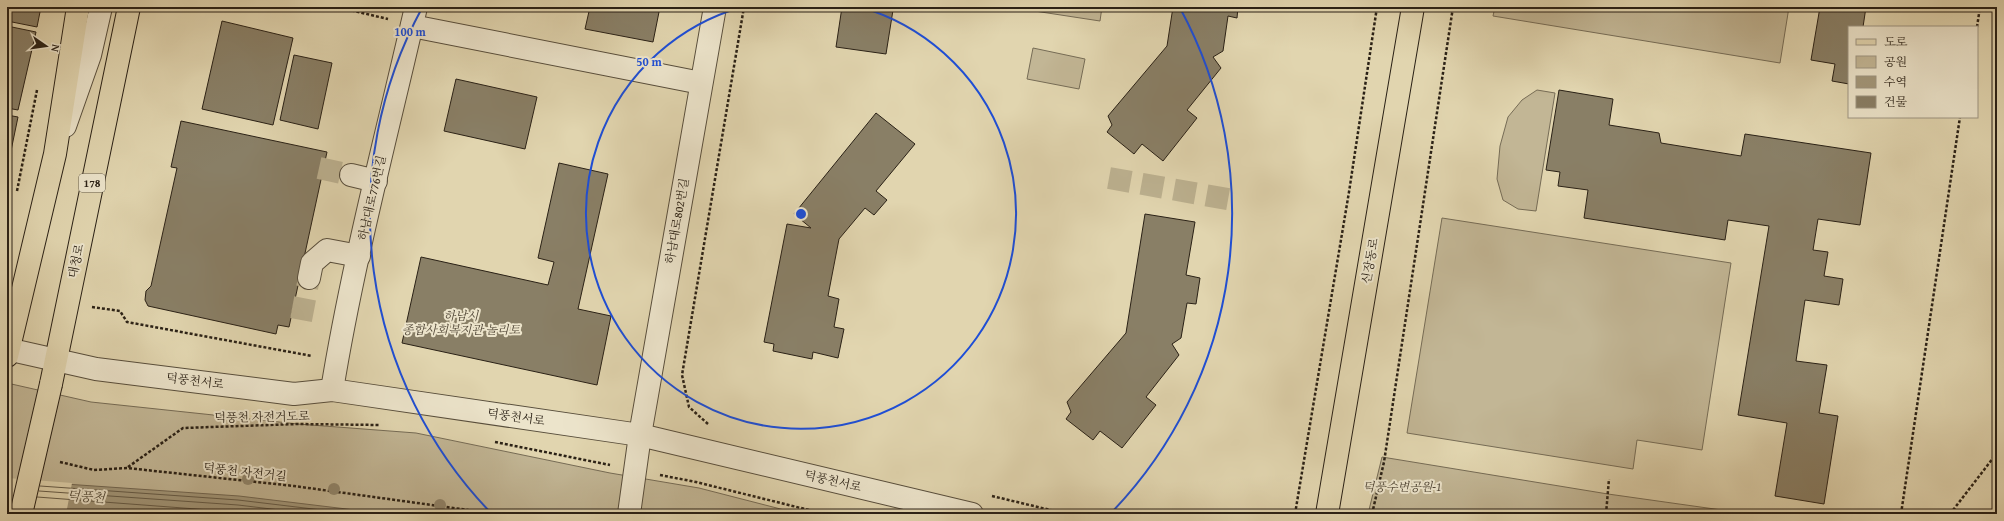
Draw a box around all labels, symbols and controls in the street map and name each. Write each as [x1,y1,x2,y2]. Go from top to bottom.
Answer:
text: 100 m [394,23,427,40]
north arrow [26,26,66,66]
legend [1848,26,1978,118]
text: 도로 [1884,33,1908,50]
text: N [47,43,64,54]
text: 50 m [636,53,662,70]
text: 공원 [1884,53,1907,70]
text: 수역 [1884,73,1907,90]
text: 건물 [1884,93,1908,110]
street label: 하남대로776번길 [353,154,390,242]
road number: 178 [79,174,105,192]
street label: 하남대로802번길 [661,177,692,265]
centre of rings [794,207,808,221]
street label: 신장동로 [1357,236,1382,285]
street label: 대청로 [64,242,88,280]
park label: 하남시 종합사회복지관 놀리토 [402,307,521,338]
street label: 덕풍천서로 [165,369,225,393]
street label: 덕풍천서로 [486,404,546,429]
street label: 덕풍천 자전거도로 [214,407,310,426]
street label: 덕풍천 자전거길 [202,459,288,484]
street label: 덕풍천서로 [803,466,864,495]
park label: 덕풍수변공원-1 [1363,478,1441,495]
water label: 덕풍천 [67,486,107,507]

